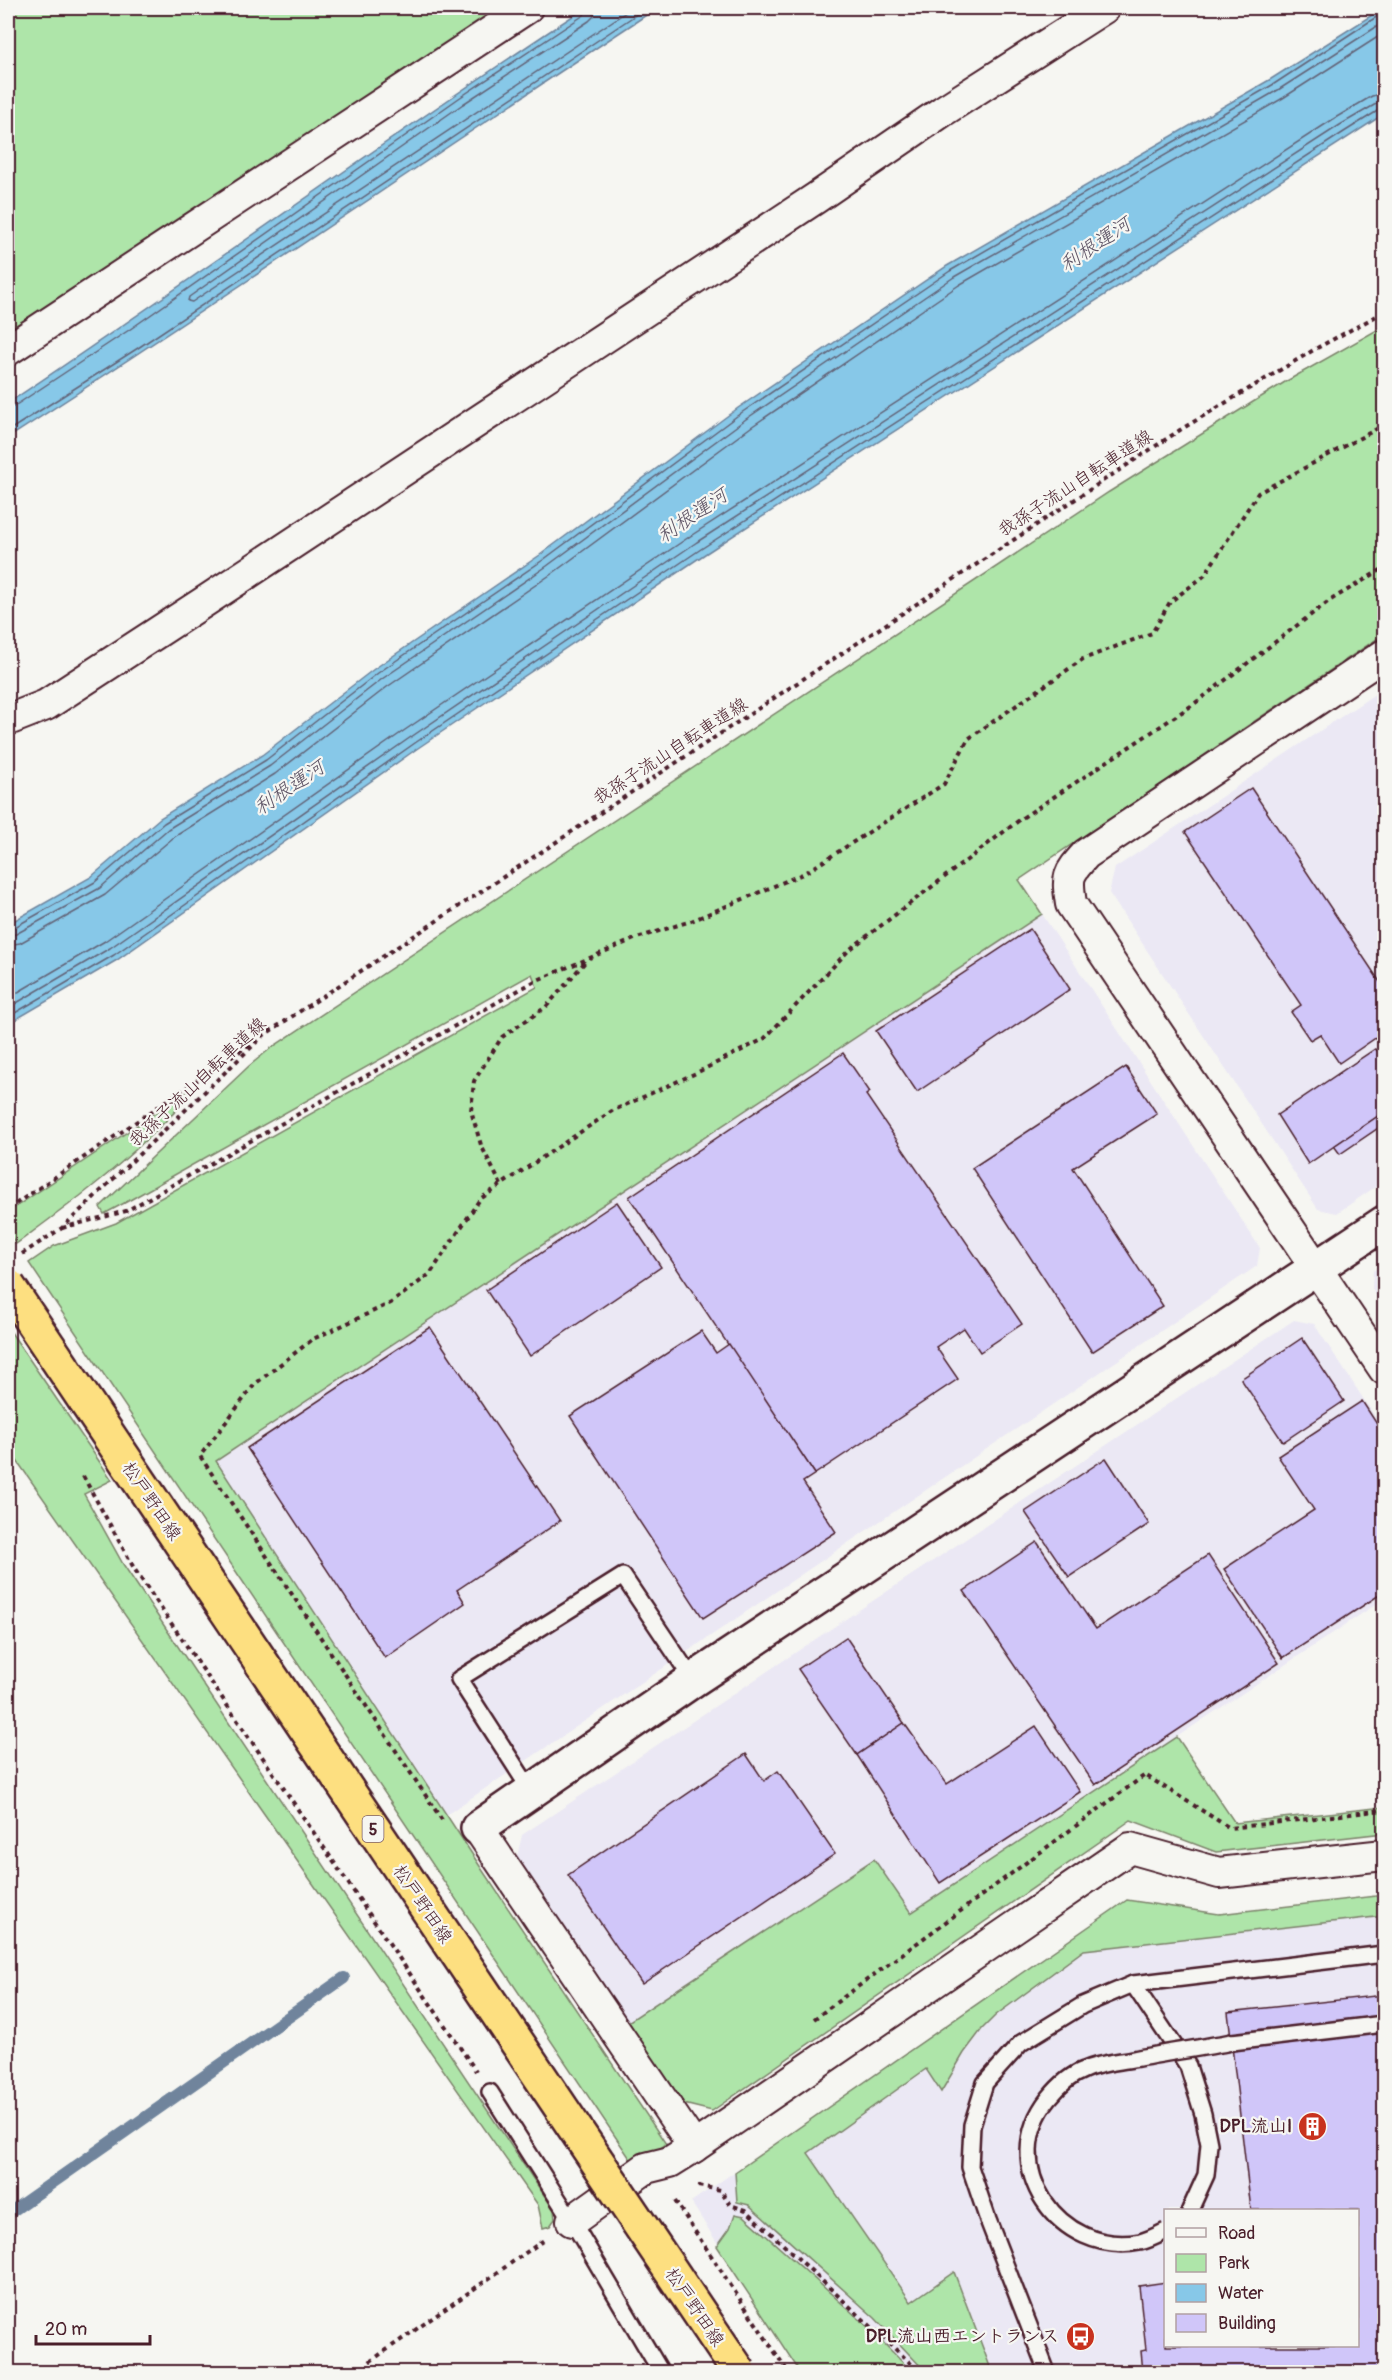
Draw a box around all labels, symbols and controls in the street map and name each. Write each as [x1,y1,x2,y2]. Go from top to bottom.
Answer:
water label: 利根運河 [1055,210,1138,277]
street label: 我孫子流山自転車道線 [994,425,1157,542]
water label: 利根運河 [652,481,735,548]
street label: 我孫子流山自転車道線 [589,693,752,810]
water label: 利根運河 [249,753,332,820]
street label: 我孫子流山自転車道線 [124,1013,271,1152]
street label: 松戸野田線 [117,1458,186,1545]
road number: 5 [362,1816,384,1842]
street label: 松戸野田線 [388,1861,457,1948]
building icon: DPL流山I [1297,2110,1329,2142]
place label: DPL流山I [1220,2115,1292,2138]
legend [1164,2209,1359,2347]
text: Road [1218,2222,1255,2245]
text: Park [1218,2252,1250,2275]
street label: 松戸野田線 [660,2264,729,2351]
text: Water [1218,2282,1264,2305]
scale bar [36,2308,150,2346]
text: Building [1218,2312,1276,2335]
text: 20 m [45,2318,87,2341]
bus stop icon: DPL流山西エントランス [1064,2320,1096,2352]
place label: DPL流山西エントランス [866,2325,1059,2348]

